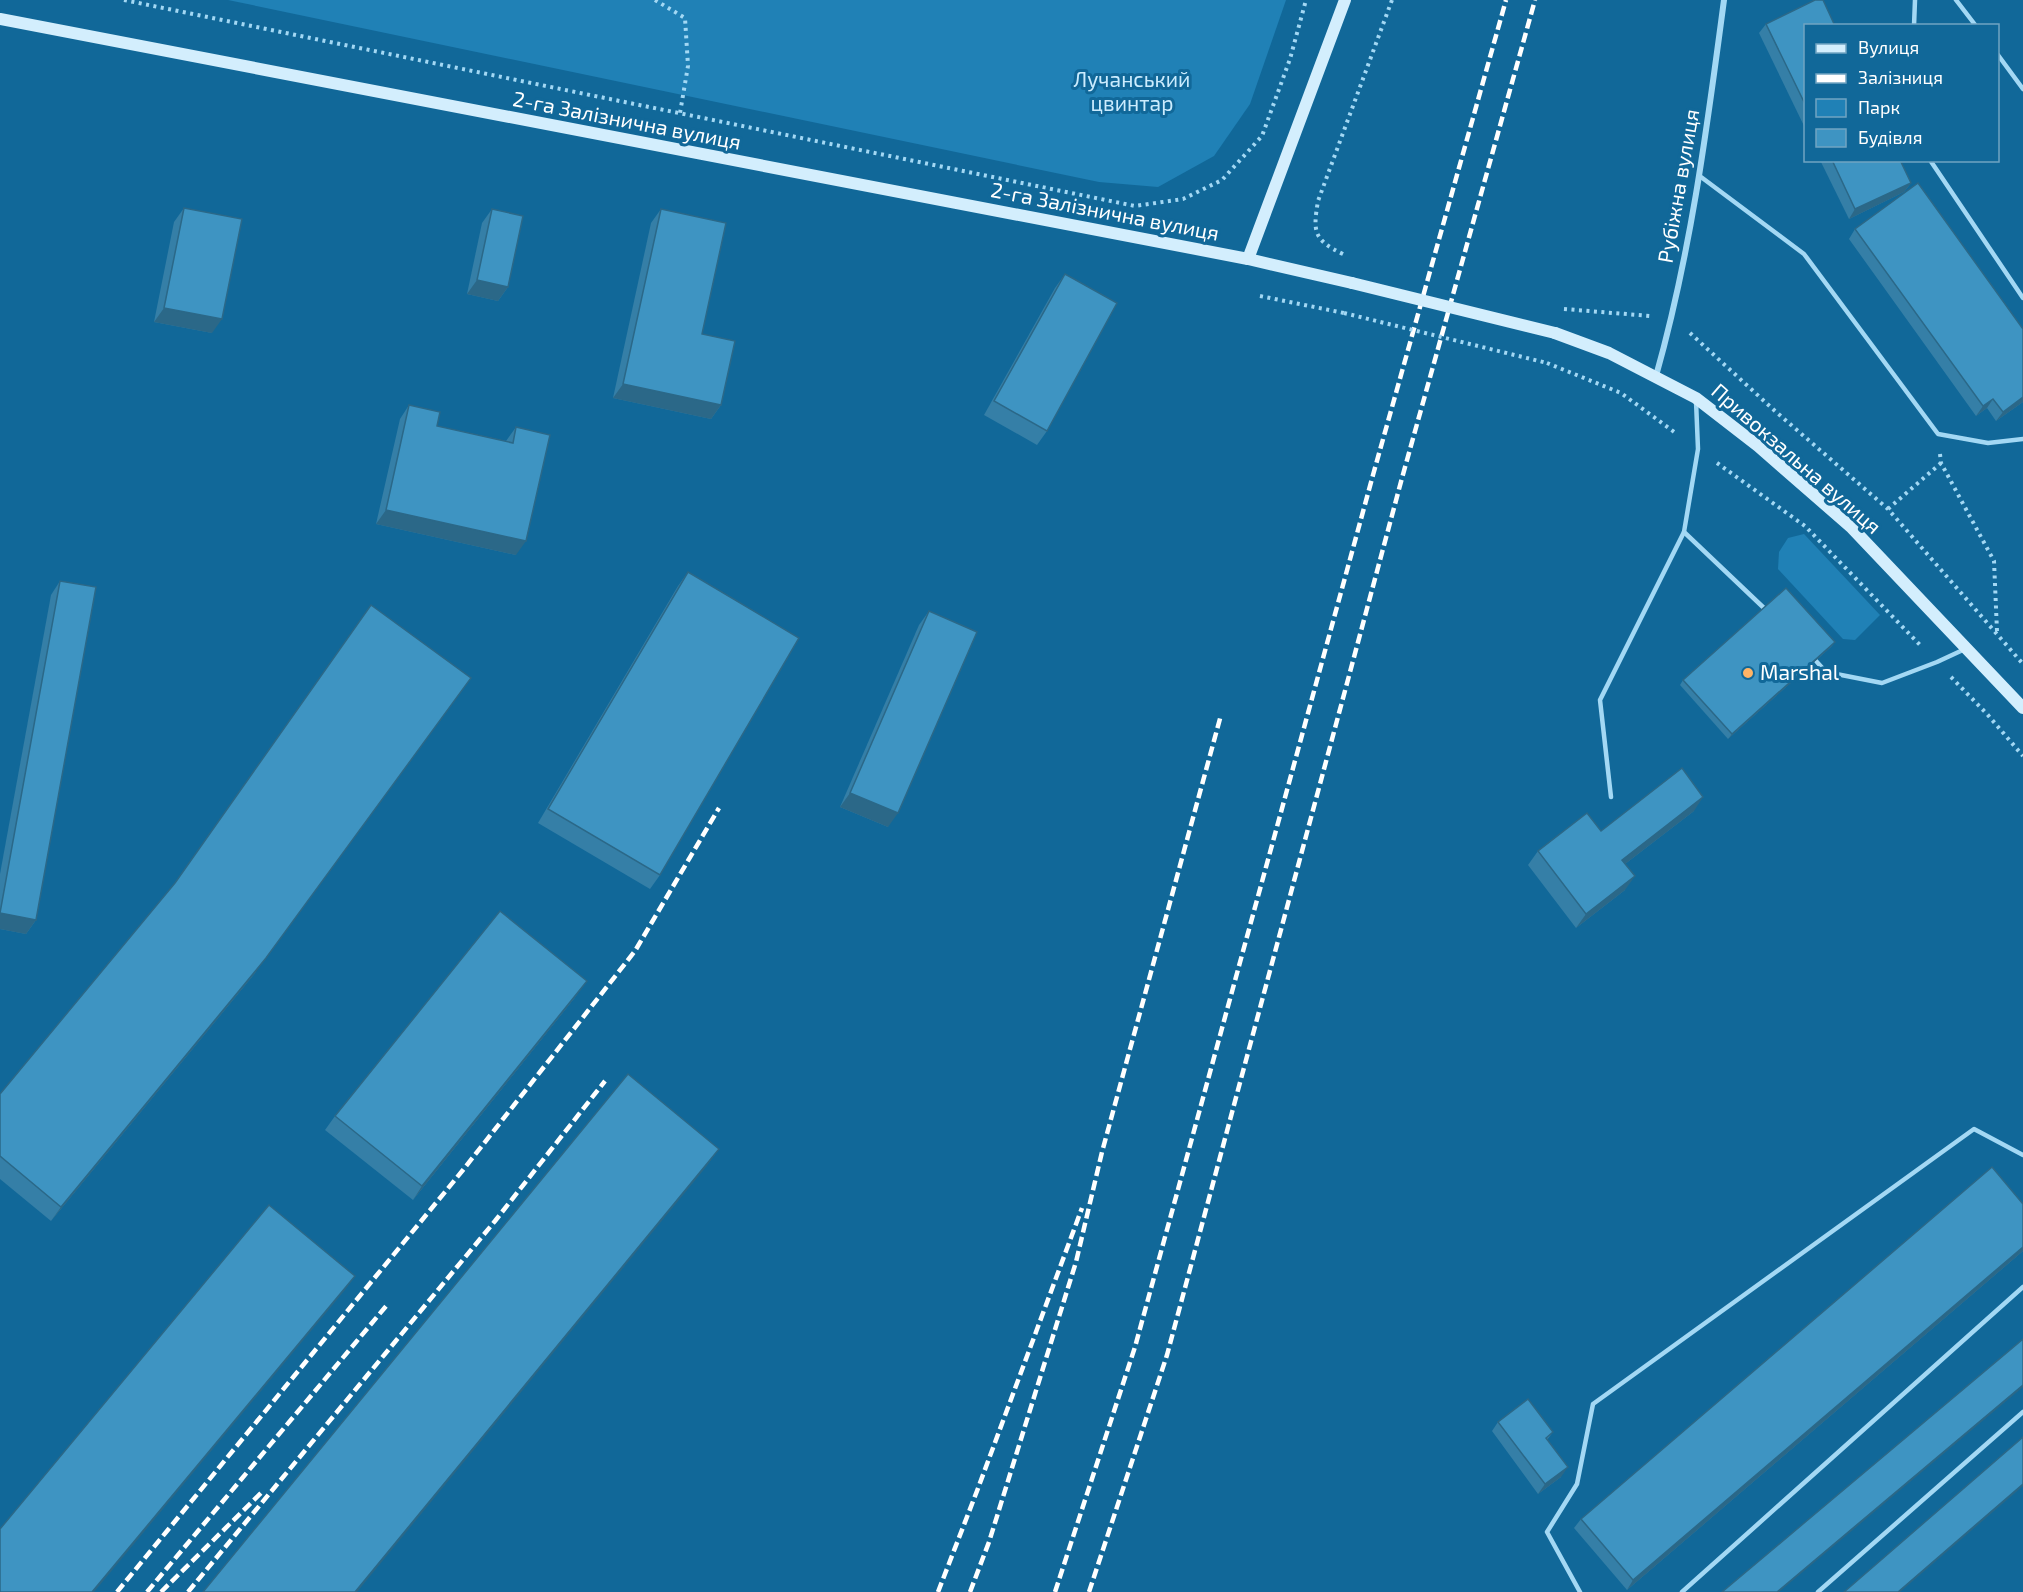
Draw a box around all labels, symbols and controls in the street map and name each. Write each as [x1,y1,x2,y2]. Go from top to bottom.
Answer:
legend [1804,24,1999,162]
text: Вулиця [1858,36,1919,58]
park label: Лучанський цвинтар [1074,66,1190,115]
text: Залізниця [1858,66,1943,88]
street label: 2-га Залізнична вулиця [511,85,744,155]
text: Парк [1858,96,1900,118]
street label: Рубіжна вулиця [1652,107,1704,265]
text: Будівля [1858,126,1922,148]
street label: 2-га Залізнична вулиця [989,176,1222,246]
street label: Привокзальна вулиця [1706,377,1887,539]
place label: Marshal [1760,659,1840,684]
marker: Marshal [1741,666,1755,680]

